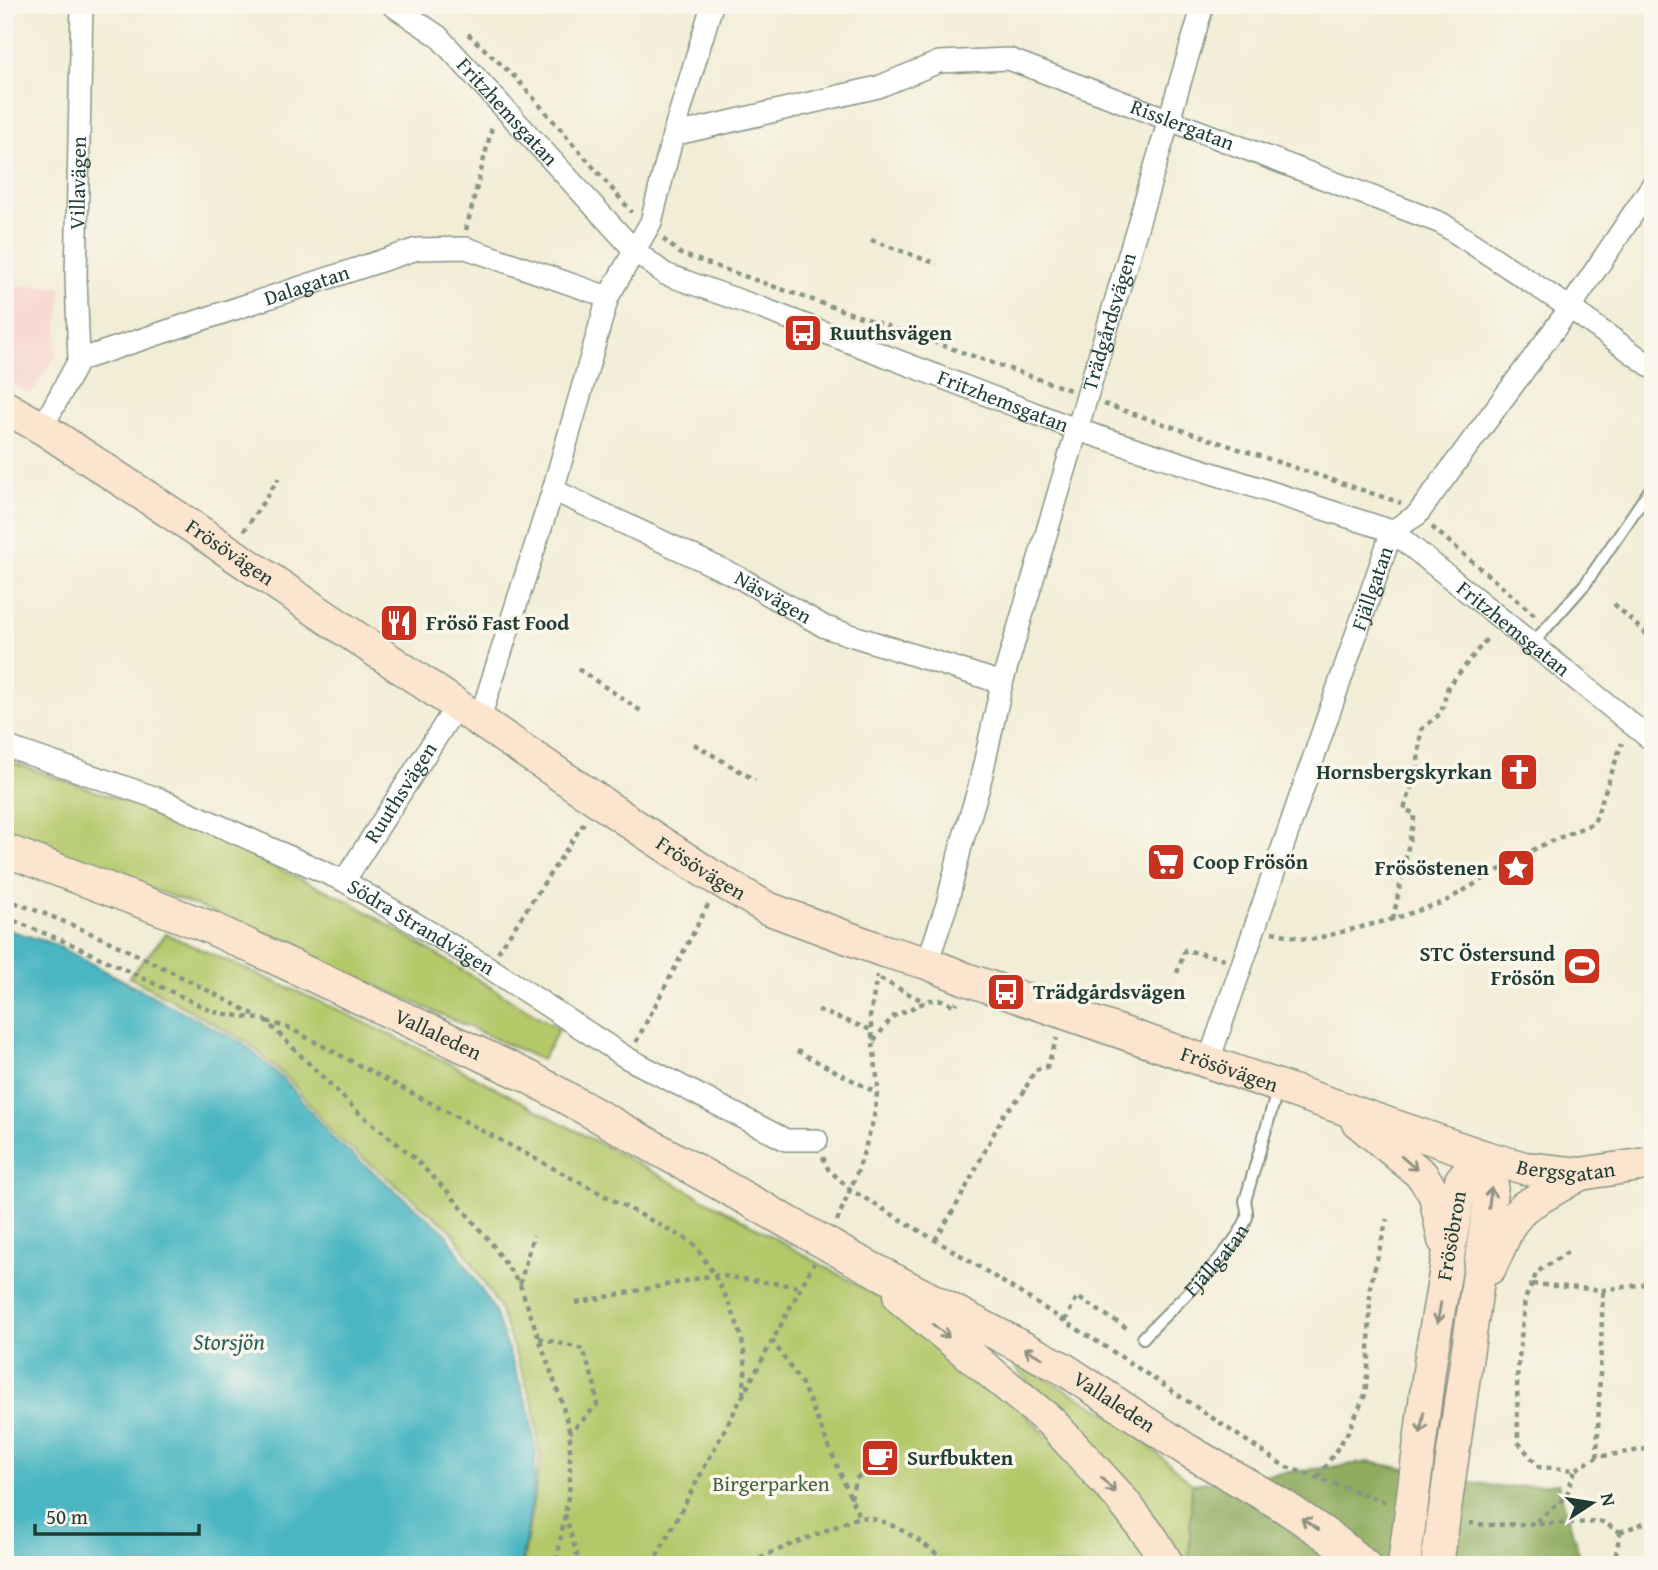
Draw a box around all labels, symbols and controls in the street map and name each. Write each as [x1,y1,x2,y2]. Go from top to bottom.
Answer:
street label: Fritzhemsgatan [450,50,566,173]
street label: Risslergatan [1126,91,1239,158]
street label: Villavägen [61,136,94,230]
street label: Trädgårdsvägen [1074,249,1144,394]
street label: Dalagatan [260,256,353,313]
bus stop icon: Ruuthsvägen [782,312,824,354]
place label: Ruuthsvägen [830,317,952,348]
street label: Fritzhemsgatan [933,361,1073,440]
street label: Frösövägen [180,511,281,593]
street label: Fjällgatan [1343,542,1401,635]
street label: Näsvägen [729,562,818,631]
street label: Fritzhemsgatan [1450,573,1577,684]
restaurant icon: Frösö Fast Food [378,602,420,644]
place label: Frösö Fast Food [426,607,569,638]
street label: Ruuthsvägen [356,735,445,849]
church icon: Hornsbergskyrkan [1498,751,1540,793]
place label: Hornsbergskyrkan [1316,756,1493,787]
street label: Frösövägen [650,828,752,908]
supermarket icon: Coop Frösön [1145,841,1187,883]
place label: Coop Frösön [1193,846,1309,877]
place icon: Frösöstenen [1495,847,1537,889]
place label: Frösöstenen [1375,852,1490,883]
street label: Södra Strandvägen [342,871,501,983]
place label: STC Östersund Frösön [1419,938,1556,993]
sports icon: STC Östersund Frösön [1561,945,1603,987]
bus stop icon: Trädgårdsvägen [985,971,1027,1013]
place label: Trädgårdsvägen [1033,976,1186,1007]
street label: Vallaleden [390,1000,487,1068]
street label: Frösövägen [1177,1038,1283,1100]
street label: Bergsgatan [1513,1151,1617,1189]
one-way arrow [1399,1155,1417,1171]
one-way arrow [1484,1187,1497,1210]
street label: Frösöbron [1428,1188,1474,1283]
street label: Fjällgatan [1176,1218,1256,1303]
one-way arrow [1432,1301,1445,1324]
one-way arrow [932,1324,950,1339]
water label: Storsjön [193,1325,265,1358]
one-way arrow [1023,1345,1044,1359]
street label: Vallaleden [1067,1363,1162,1440]
one-way arrow [1416,1412,1429,1434]
cafe icon: Surfbukten [859,1437,901,1479]
place label: Surfbukten [907,1442,1014,1473]
park label: Birgerparken [712,1468,830,1499]
north arrow [1556,1468,1626,1538]
one-way arrow [1100,1476,1116,1494]
text: N [1594,1490,1624,1509]
scale bar [35,1493,200,1537]
text: 50 m [46,1501,88,1532]
one-way arrow [1301,1517,1320,1531]

